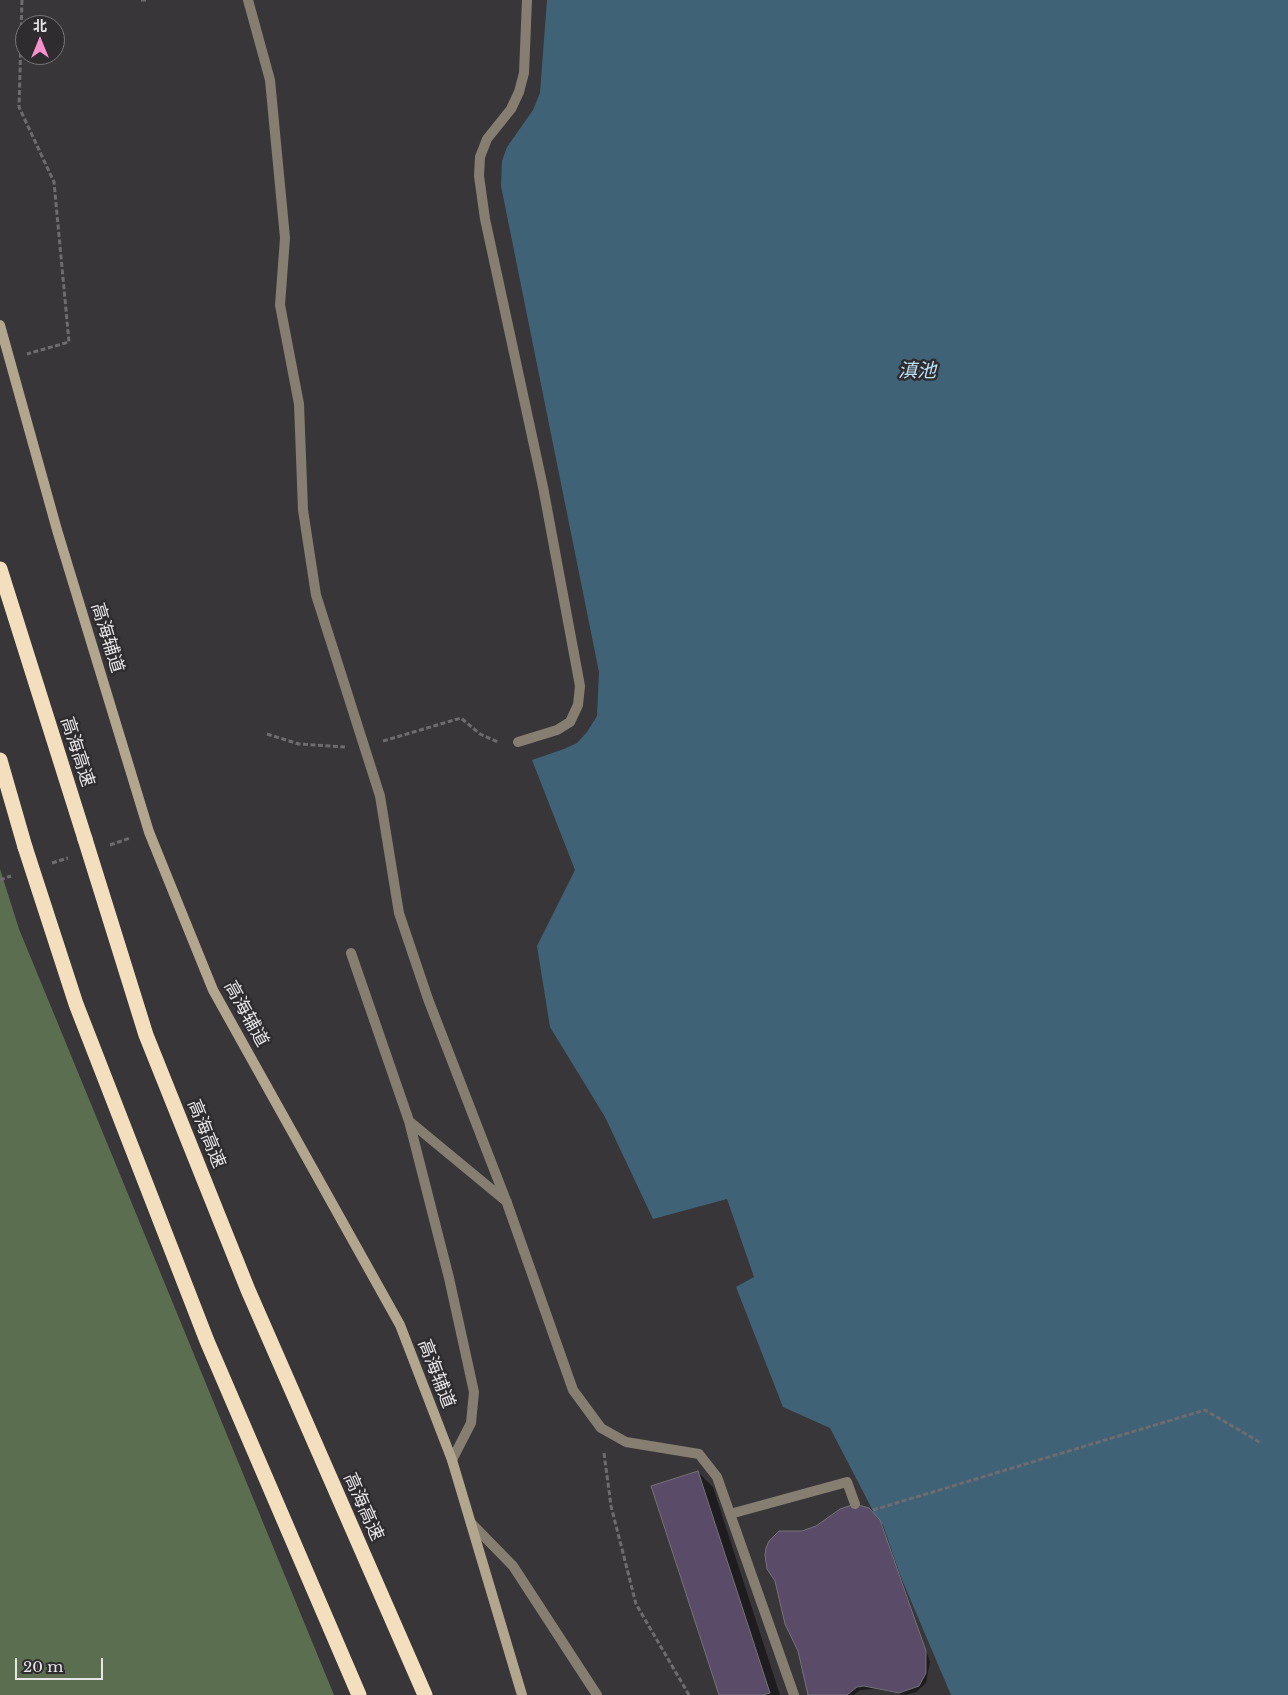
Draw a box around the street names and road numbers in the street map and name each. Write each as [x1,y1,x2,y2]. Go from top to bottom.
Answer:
street label: 高海辅道 [86,600,128,676]
street label: 高海高速 [56,714,98,790]
street label: 高海辅道 [219,977,273,1051]
street label: 高海高速 [183,1097,229,1171]
street label: 高海辅道 [413,1337,459,1411]
street label: 高海高速 [338,1470,388,1544]

